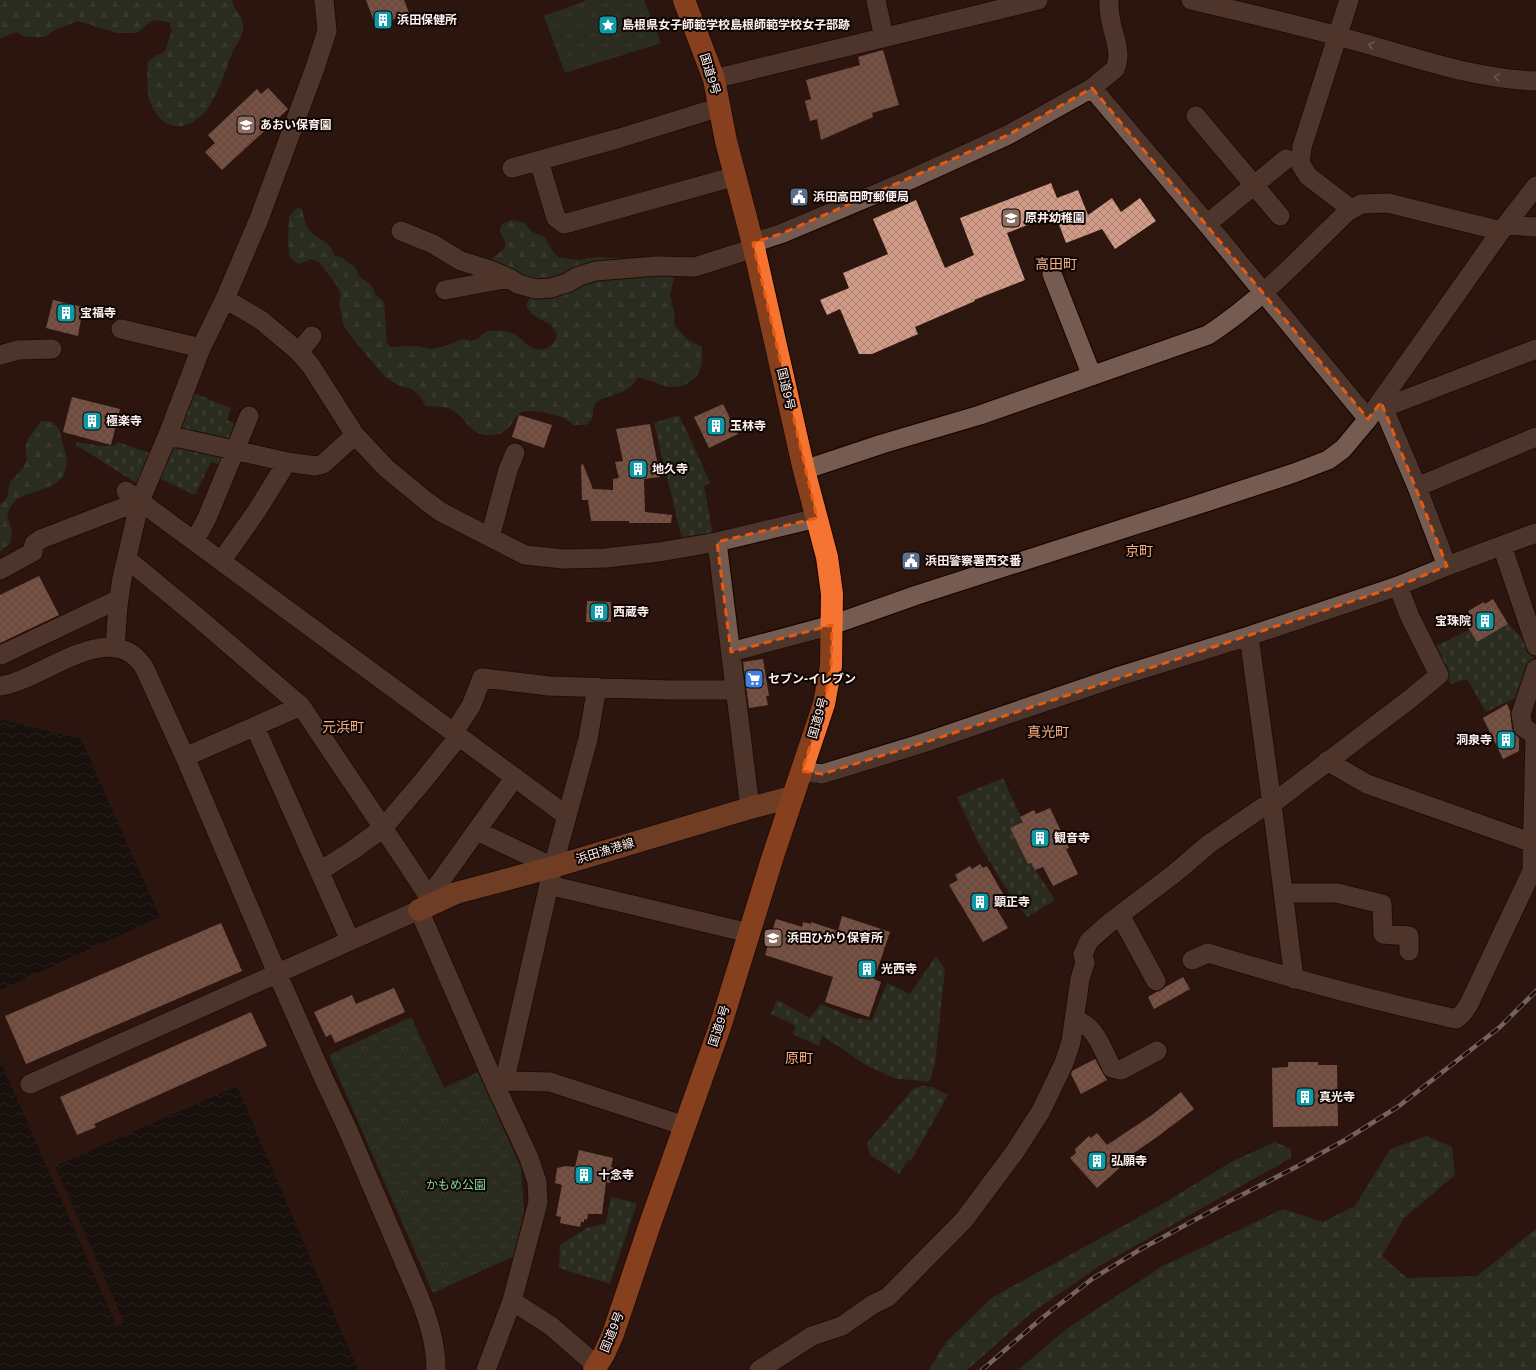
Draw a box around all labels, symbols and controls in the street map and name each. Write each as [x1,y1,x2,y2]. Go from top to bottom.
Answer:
building icon: 浜田保健所 [372,9,394,31]
place label: 浜田保健所 [397,13,457,27]
place icon: 島根県女子師範学校島根師範学校女子部跡 [597,14,619,36]
place label: 島根県女子師範学校島根師範学校女子部跡 [622,18,850,32]
one-way arrow [1368,41,1375,50]
street label: 国道9号 [697,52,723,96]
one-way arrow [1494,73,1500,82]
school or university icon: あおい保育園 [235,114,257,136]
place label: あおい保育園 [260,118,332,132]
public building icon: 浜田高田町郵便局 [788,186,810,208]
place label: 浜田高田町郵便局 [813,190,909,204]
school or university icon: 原井幼稚園 [1000,207,1022,229]
place label: 原井幼稚園 [1025,211,1085,225]
district label: 高田町 [1035,256,1077,272]
building icon: 宝福寺 [55,302,77,324]
place label: 宝福寺 [80,306,116,320]
street label: 国道9号 [774,367,798,411]
building icon: 極楽寺 [81,410,103,432]
place label: 極楽寺 [106,414,142,428]
building icon: 玉林寺 [705,415,727,437]
place label: 玉林寺 [730,419,766,433]
building icon: 地久寺 [627,458,649,480]
place label: 地久寺 [652,462,688,476]
district label: 京町 [1125,543,1153,559]
public building icon: 浜田警察署西交番 [900,550,922,572]
place label: 浜田警察署西交番 [925,554,1022,568]
building icon: 西蔵寺 [588,601,610,623]
place label: 西蔵寺 [613,605,649,619]
building icon: 宝珠院 [1474,610,1496,632]
place label: 宝珠院 [1435,614,1471,628]
supermarket icon: セブン-イレブン [743,668,765,690]
place label: セブン-イレブン [768,672,856,686]
street label: 国道9号 [805,696,831,740]
district label: 元浜町 [322,719,364,735]
district label: 真光町 [1027,724,1069,740]
building icon: 洞泉寺 [1495,729,1517,751]
place label: 洞泉寺 [1456,733,1492,747]
building icon: 観音寺 [1029,827,1051,849]
place label: 観音寺 [1054,831,1090,845]
street label: 浜田漁港線 [574,836,636,866]
building icon: 顕正寺 [969,891,991,913]
place label: 顕正寺 [994,895,1030,909]
school or university icon: 浜田ひかり保育所 [762,927,784,949]
place label: 浜田ひかり保育所 [787,931,883,945]
building icon: 光西寺 [856,958,878,980]
place label: 光西寺 [881,962,917,976]
street label: 国道9号 [706,1004,732,1048]
district label: 原町 [785,1050,813,1066]
building icon: 真光寺 [1294,1086,1316,1108]
place label: 真光寺 [1319,1090,1355,1104]
building icon: 弘願寺 [1086,1150,1108,1172]
place label: 弘願寺 [1111,1154,1147,1168]
building icon: 十念寺 [573,1164,595,1186]
place label: 十念寺 [598,1168,634,1182]
park label: かもめ公園 [426,1178,486,1192]
street label: 国道9号 [598,1310,626,1354]

